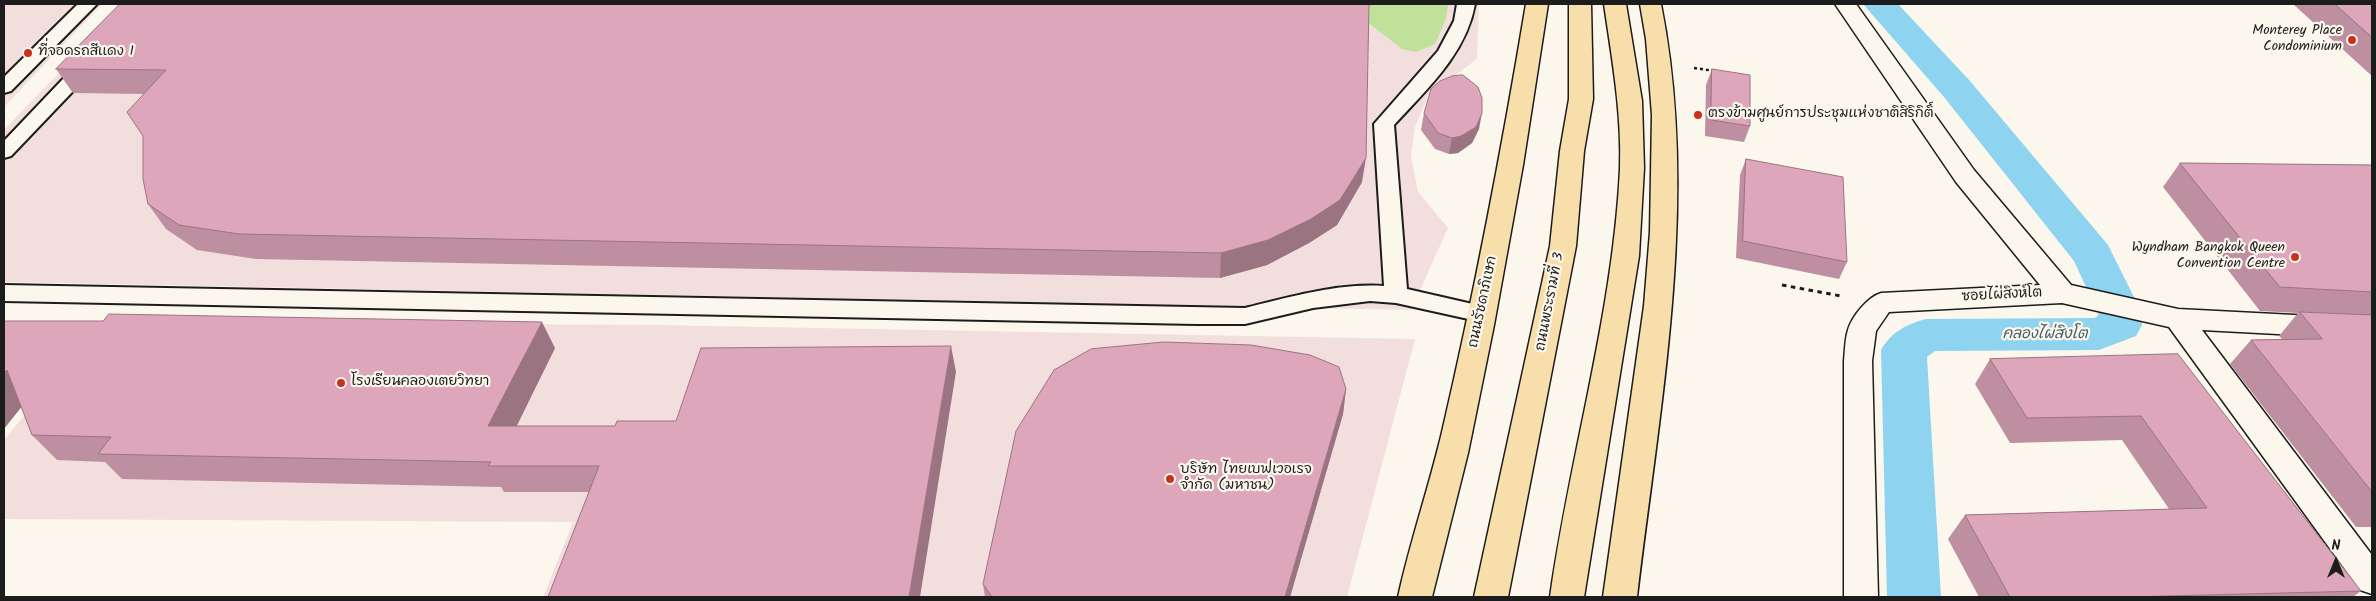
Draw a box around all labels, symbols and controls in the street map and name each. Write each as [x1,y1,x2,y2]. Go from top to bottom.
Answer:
place label: Monterey Place Condominium [2252,24,2342,56]
marker: Monterey Place Condominium [2346,34,2358,46]
place label: ที่จอดรถสีแดง 1 [38,45,134,61]
marker: ที่จอดรถสีแดง 1 [22,47,34,59]
place label: ตรงข้ามศูนย์การประชุมแห่งชาติสิริกิติ์ [1708,107,1934,123]
marker: ตรงข้ามศูนย์การประชุมแห่งชาติสิริกิติ์ [1692,109,1704,121]
place label: Wyndham Bangkok Queen Convention Centre [2132,241,2285,274]
street label: ถนนพระรามที่ 3 [1533,251,1569,353]
marker: Wyndham Bangkok Queen Convention Centre [2289,251,2301,263]
street label: ถนนรัชดาภิเษก [1466,255,1502,349]
street label: ซอยไผ่สิงห์โต [1961,285,2043,307]
water label: คลองไผ่สิงโต [2002,326,2088,344]
place label: โรงเรียนคลองเตยวิทยา [351,375,489,391]
marker: โรงเรียนคลองเตยวิทยา [335,377,347,389]
place label: บริษัท ไทยเบฟเวอเรจ จำกัด (มหาชน) [1180,463,1312,496]
marker: บริษัท ไทยเบฟเวอเรจ จำกัด (มหาชน) [1164,473,1176,485]
text: N [2332,535,2340,557]
north arrow [2311,536,2361,586]

